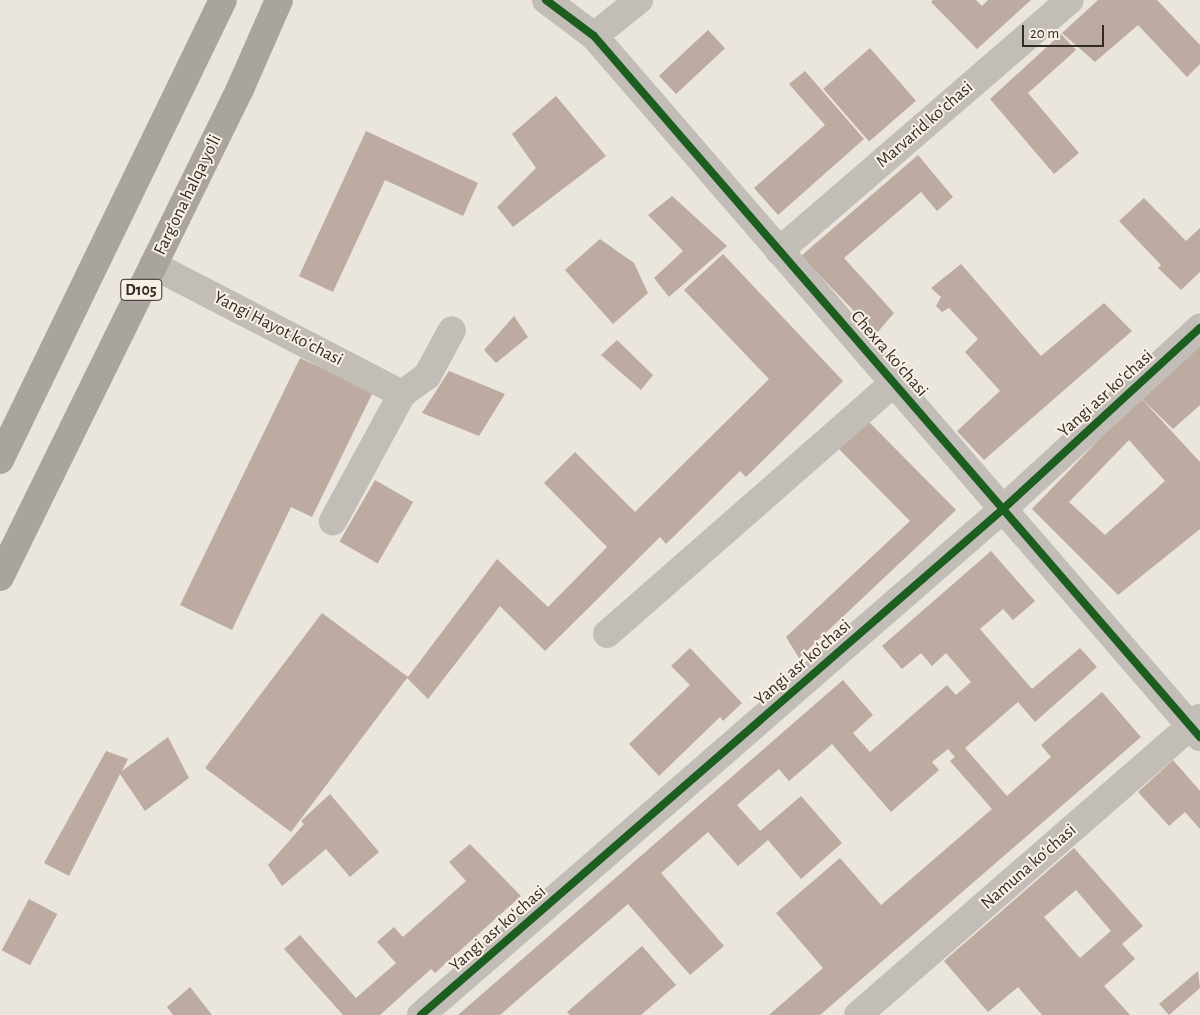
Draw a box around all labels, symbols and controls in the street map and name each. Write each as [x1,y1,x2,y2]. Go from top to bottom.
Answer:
scale bar [1025,15,1108,47]
text: 20 m [1030,26,1059,41]
street label: Marvarid koʻchasi [872,77,978,173]
street label: Farg‘ona halqa yo‘li [150,131,226,259]
road number: D105 [120,276,162,304]
street label: Yangi Hayot koʻchasi [210,287,346,371]
street label: Chexra koʻchasi [846,306,932,402]
street label: Yangi asr koʻchasi [1054,345,1158,443]
street label: Yangi asr koʻchasi [750,615,856,711]
street label: Namuna koʻchasi [977,820,1081,914]
street label: Yangi asr koʻchasi [445,881,551,977]

